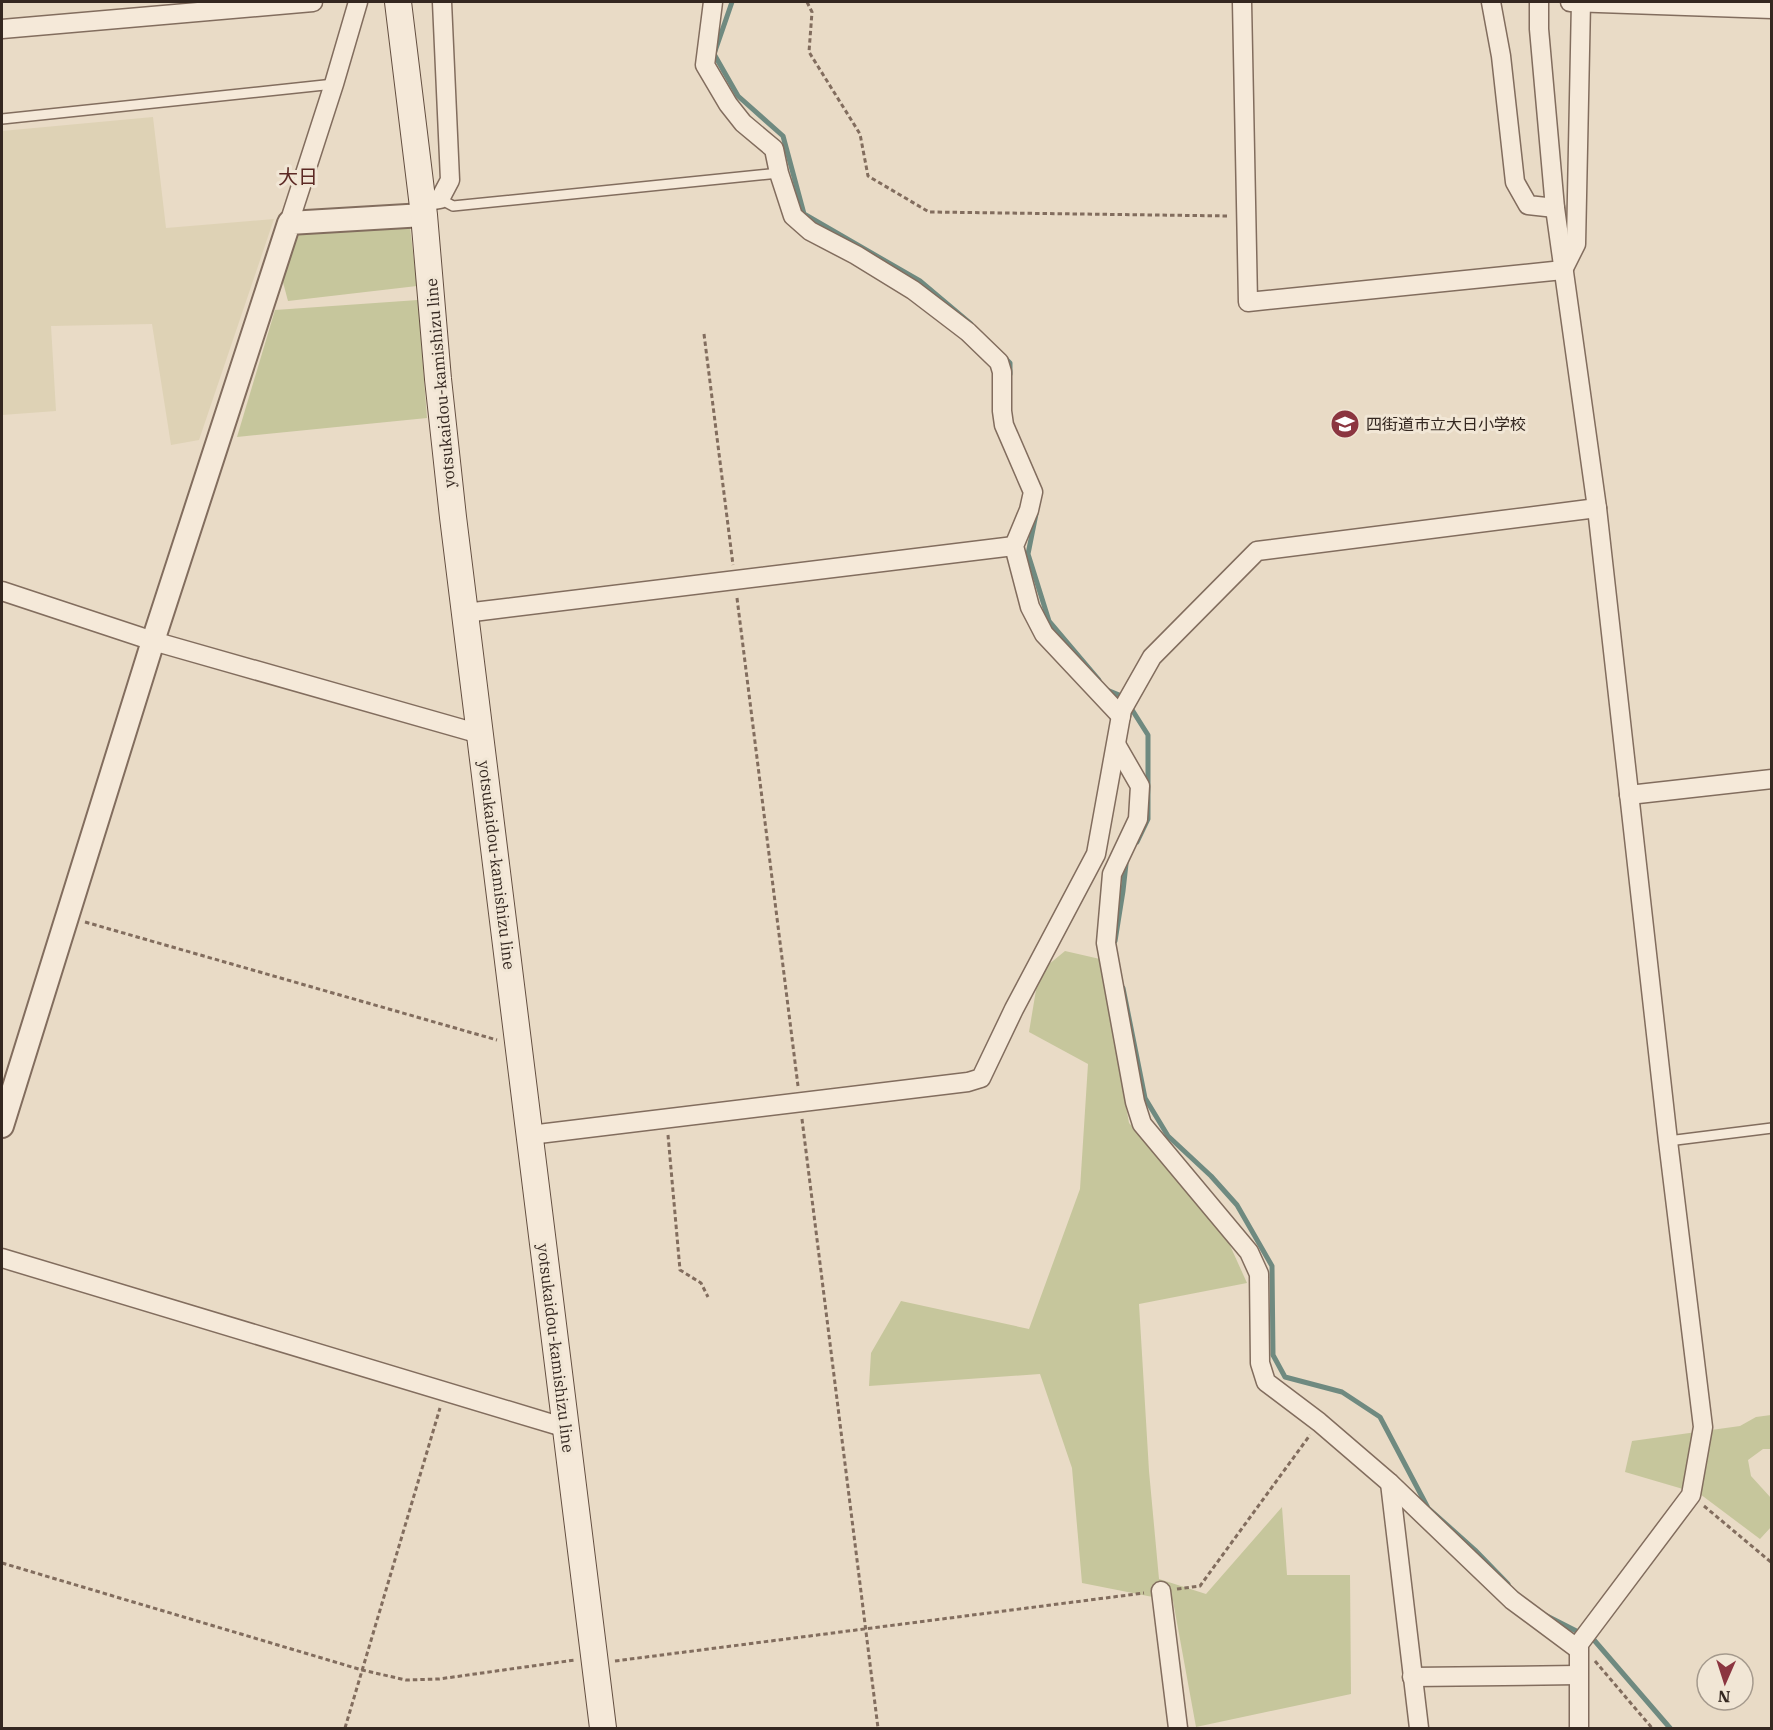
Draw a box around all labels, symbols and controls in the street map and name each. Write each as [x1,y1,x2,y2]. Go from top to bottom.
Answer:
district label: 大日 [278,163,318,190]
street label: yotsukaidou-kamishizu line [421,277,459,489]
school or university icon: 四街道市立大日小学校 [1329,408,1361,440]
place label: 四街道市立大日小学校 [1366,414,1526,434]
street label: yotsukaidou-kamishizu line [474,759,520,971]
street label: yotsukaidou-kamishizu line [533,1242,579,1454]
north arrow [1695,1652,1755,1712]
text: N [1717,1687,1731,1707]

